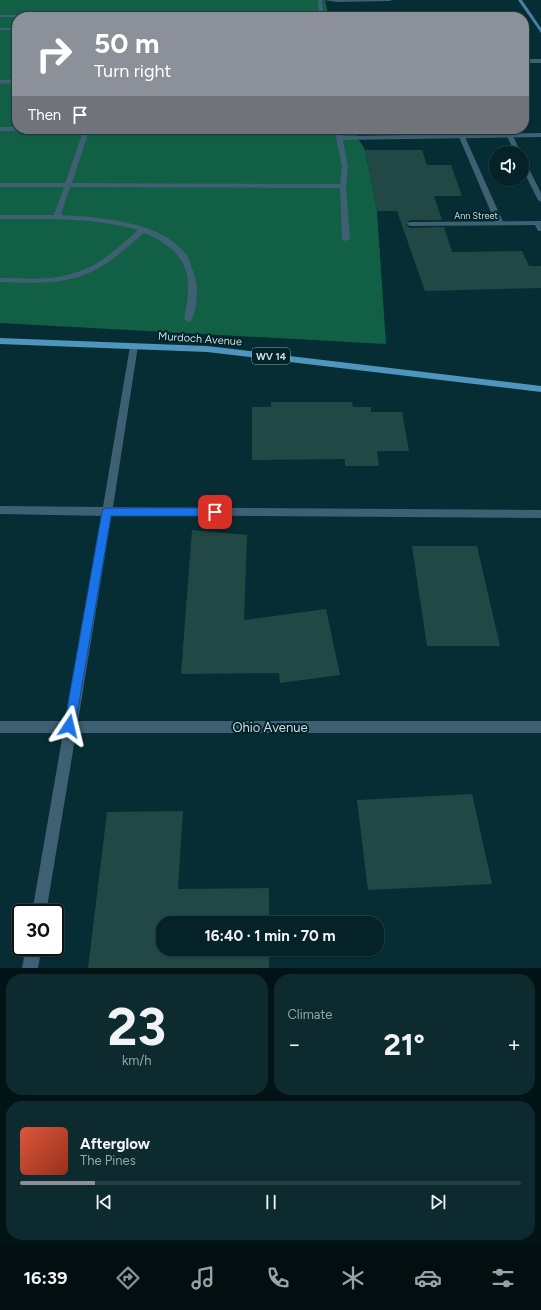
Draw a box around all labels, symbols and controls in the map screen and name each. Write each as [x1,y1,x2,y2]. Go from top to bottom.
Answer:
text: 50 m [94,26,160,60]
icon: right [28,28,80,80]
text: Turn right [94,60,171,82]
icon: arrive [69,104,91,126]
text: Then [28,106,61,124]
map controls [489,146,529,186]
button: sound [489,146,529,186]
street label: Ann Street [454,210,498,221]
street label: Murdoch Avenue [158,330,242,348]
road number: WV 14 [252,348,290,364]
pin [198,495,232,529]
icon: arrive [204,501,226,523]
position arrow [48,705,90,747]
street label: Ohio Avenue [232,720,308,735]
speed limit sign: 30 [12,904,64,956]
text: 16:40 · 1 min · 70 m [205,927,335,945]
text: 23 [107,996,166,1058]
text: Climate [288,1007,332,1022]
text: 21° [384,1026,425,1063]
text: − [288,1031,301,1058]
text: + [507,1031,521,1058]
text: km/h [122,1053,152,1068]
text: Afterglow [80,1135,150,1153]
text: The Pines [80,1153,136,1168]
icon: previous [93,1191,115,1213]
icon: pause [260,1191,282,1213]
icon: next [427,1191,449,1213]
icon: directions [114,1264,142,1292]
icon: music [189,1264,217,1292]
icon: phone [264,1264,292,1292]
icon: climate [339,1264,367,1292]
icon: car [414,1264,442,1292]
icon: filters [489,1264,517,1292]
text: 16:39 [24,1267,67,1289]

